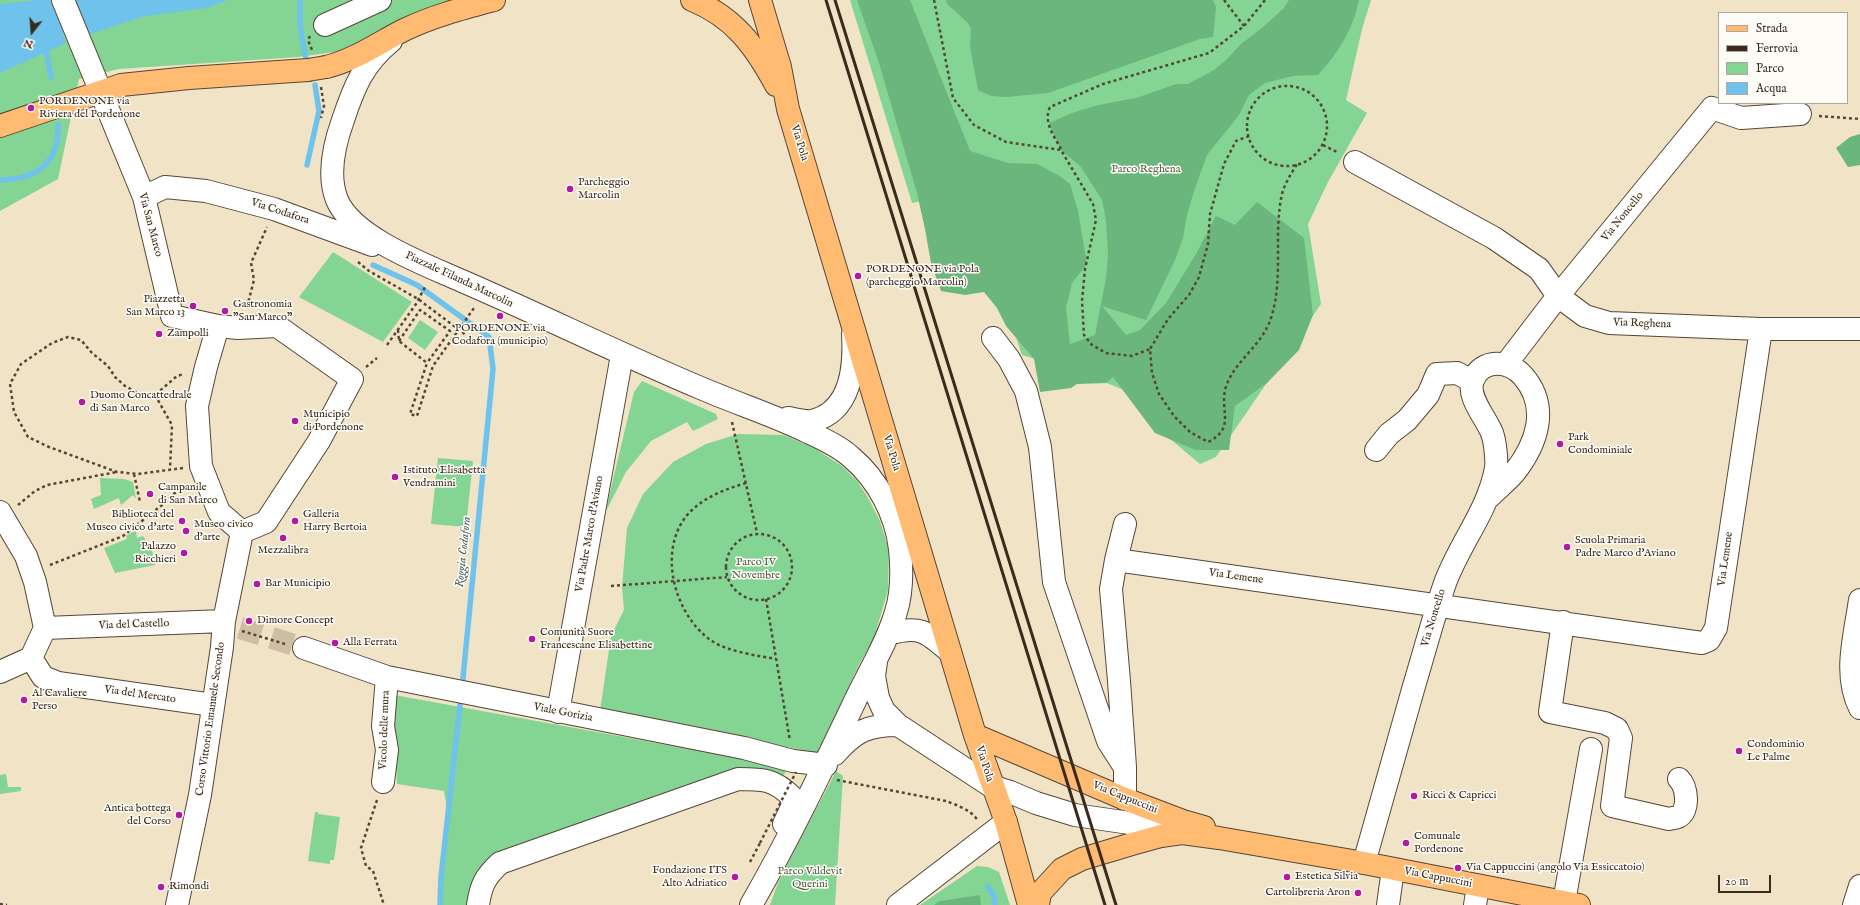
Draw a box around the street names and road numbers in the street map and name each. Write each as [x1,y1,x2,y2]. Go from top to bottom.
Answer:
street label: Via Pola [787,123,811,163]
street label: Via Noncello [1599,190,1647,244]
street label: Via San Marco [135,192,165,258]
street label: Via Codafora [249,196,311,228]
street label: Piazzale Filanda Marcolin [403,249,515,311]
street label: Via Reghena [1613,316,1671,332]
street label: Via Pola [879,433,903,473]
street label: Via Padre Marco d'Aviano [573,475,607,593]
street label: Via Lemene [1716,531,1736,587]
street label: Via Lemene [1208,567,1264,587]
street label: Via Noncello [1419,587,1449,649]
street label: Via del Castello [98,617,170,633]
street label: Corso Vittorio Emanuele Secondo [194,641,228,797]
street label: Via del Mercato [103,683,177,707]
street label: Vicolo delle mura [377,690,393,770]
street label: Viale Gorizia [532,701,594,725]
street label: Via Pola [972,744,996,784]
street label: Via Cappuccini [1091,779,1159,817]
street label: Via Cappuccini [1403,865,1473,891]

